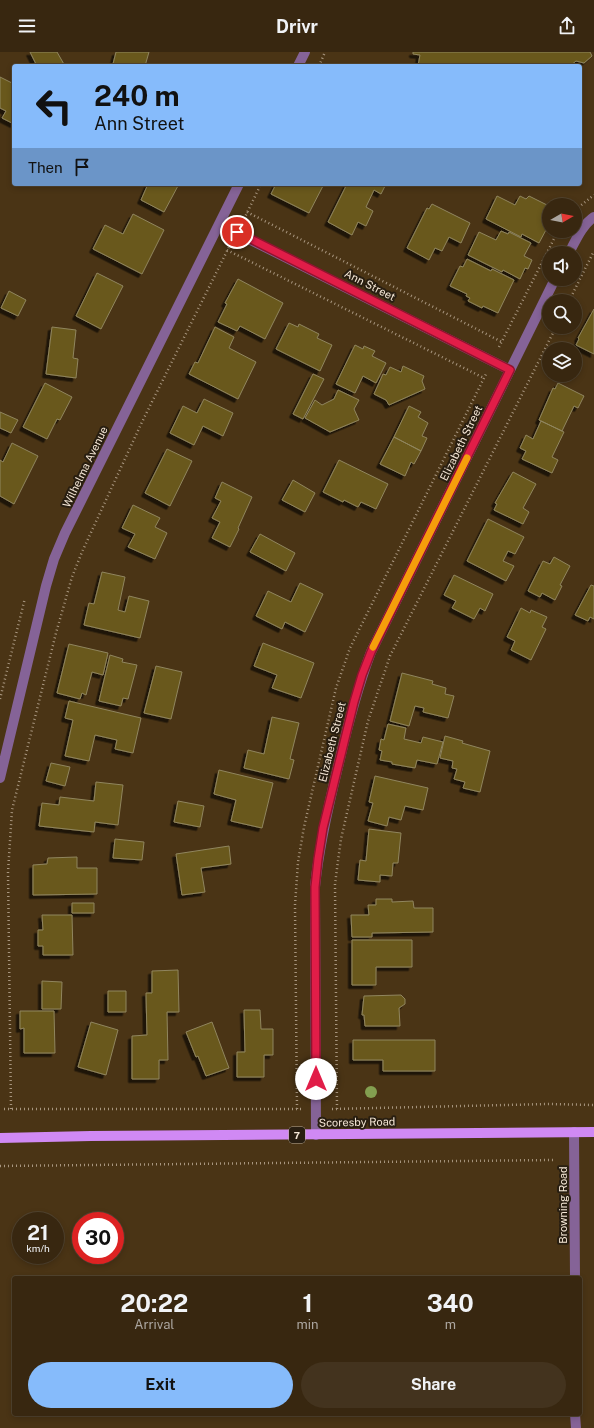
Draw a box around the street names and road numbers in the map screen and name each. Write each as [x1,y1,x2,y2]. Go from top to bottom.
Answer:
street label: Ann Street [343,267,397,303]
street label: Elizabeth Street [438,403,484,483]
street label: Wilhelma Avenue [60,425,110,509]
street label: Elizabeth Street [316,701,348,783]
street label: Scoresby Road [319,1115,395,1129]
road number: 7 [289,1127,305,1143]
street label: Browning Road [557,1166,569,1244]

